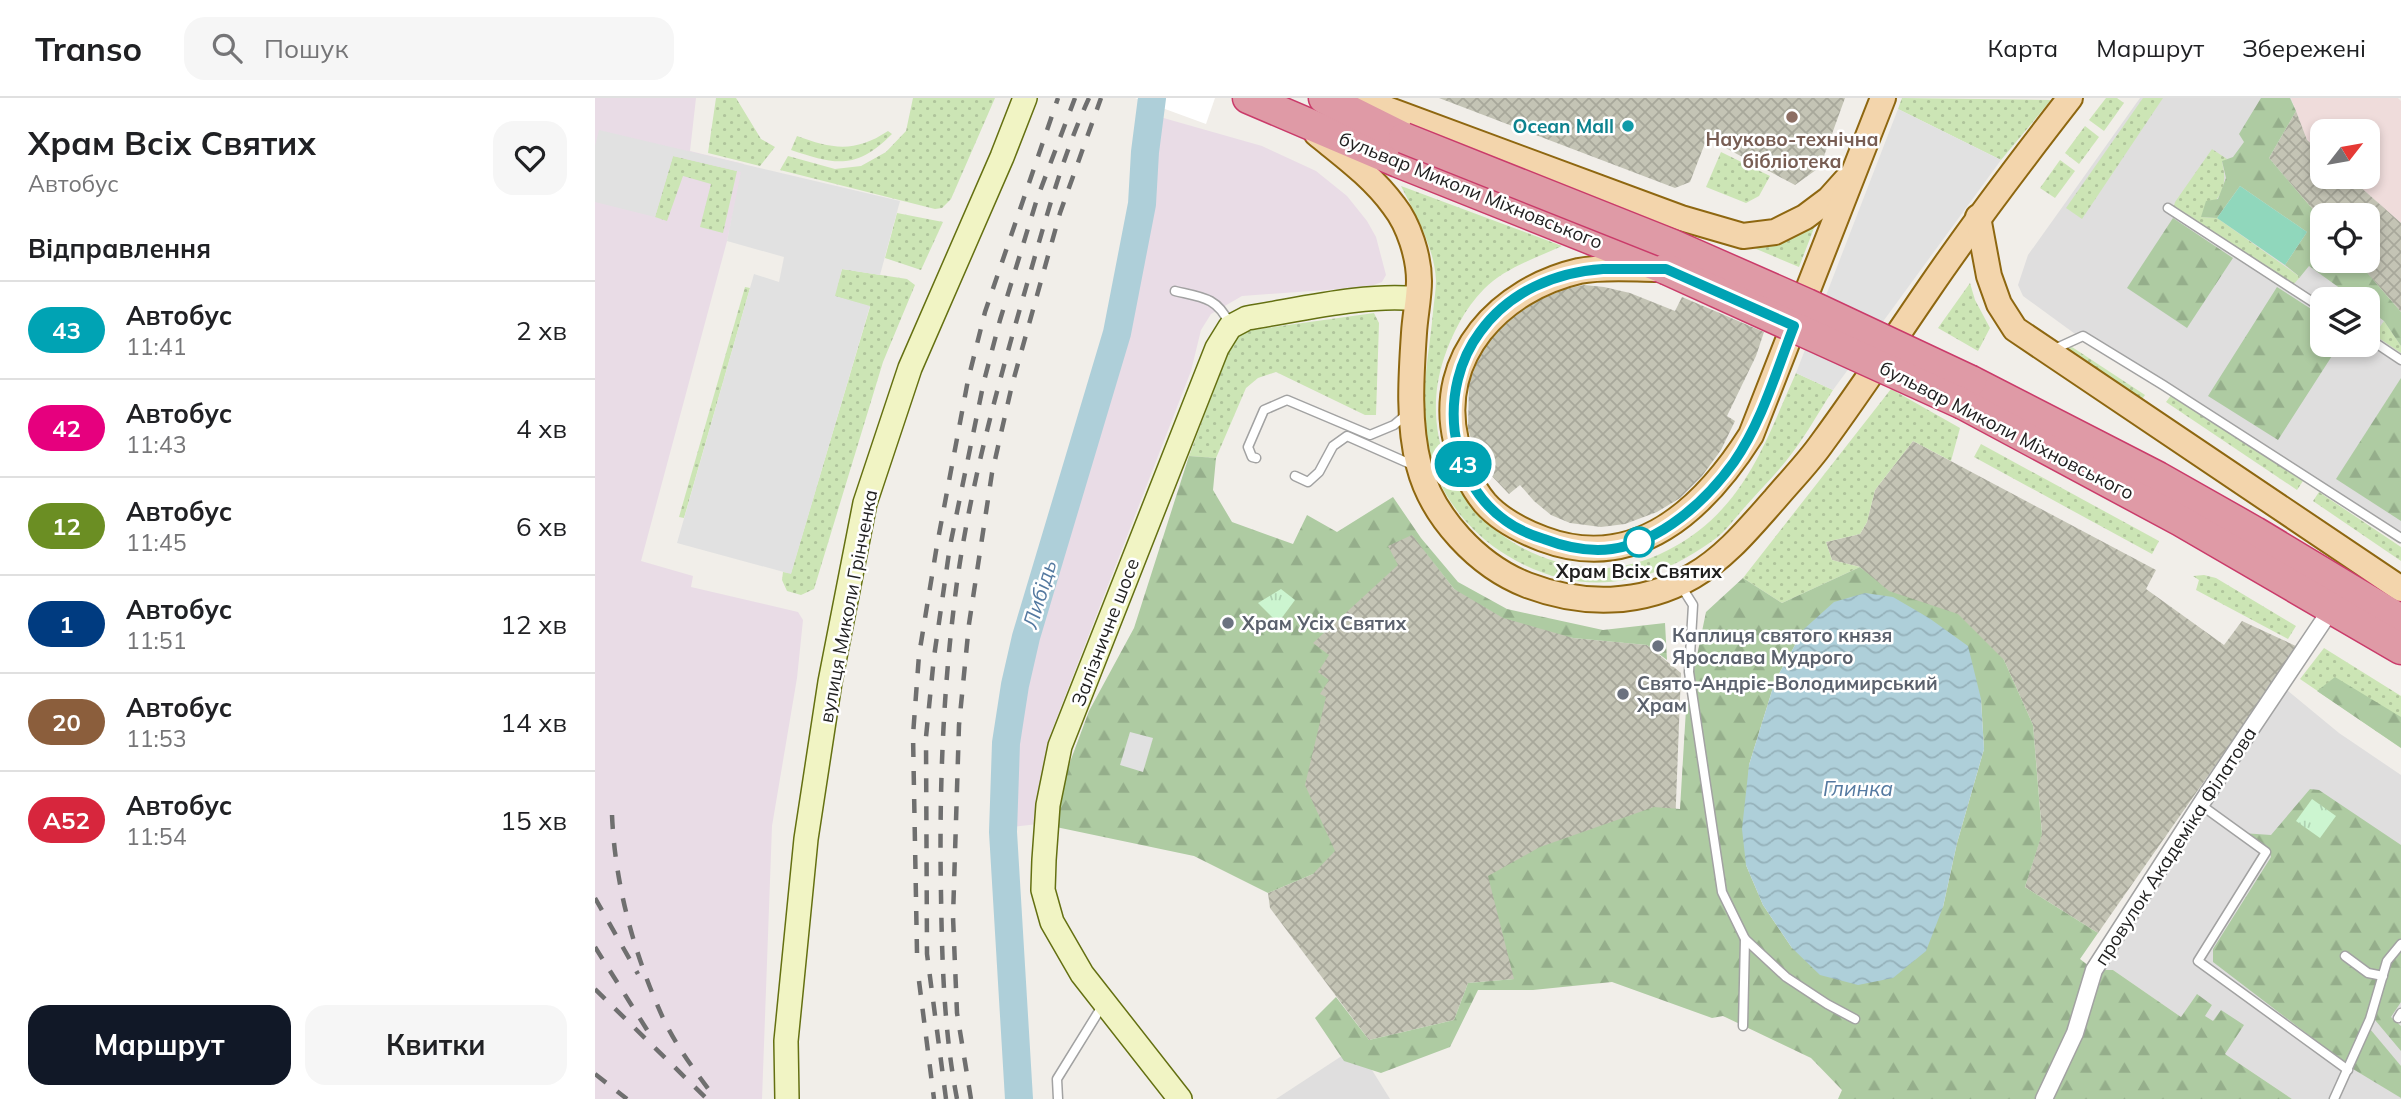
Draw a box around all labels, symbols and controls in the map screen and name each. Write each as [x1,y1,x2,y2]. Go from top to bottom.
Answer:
search box [184,17,674,80]
text: Transo [35,28,142,69]
icon: search [208,29,246,67]
text: Пошук [264,32,348,65]
text: Карта [1988,33,2058,63]
text: Маршрут [2096,33,2204,63]
text: Збережені [2242,33,2366,63]
marker: Науково-технічна бібліотека [1784,109,1800,125]
place label: Ocean Mall [1513,114,1614,138]
marker: Ocean Mall [1620,118,1636,134]
north arrow [2310,119,2380,189]
map controls [2310,119,2380,357]
button: heart [493,121,567,195]
text: Храм Всіх Святих [28,122,316,163]
street label: бульвар Миколи Міхновського [1336,126,1606,254]
place label: Науково-технічна бібліотека [1706,127,1878,173]
text: Автобус [28,169,119,198]
button: locate [2310,203,2380,273]
text: Відправлення [28,232,211,265]
button: layers [2310,287,2380,357]
text: Автобус [126,299,232,332]
text: 2 хв [516,314,567,347]
text: 43 [52,315,81,345]
text: 11:41 [126,332,186,361]
street label: бульвар Миколи Міхновського [1876,355,2138,505]
text: Автобус [126,397,232,430]
text: 4 хв [516,412,567,445]
text: 42 [52,413,81,443]
text: 11:43 [126,430,186,459]
line badge: 43 [1431,441,1495,487]
text: 43 [1449,449,1477,479]
street label: вулиця Миколи Грінченка [814,487,882,725]
text: Автобус [126,495,232,528]
text: 6 хв [516,510,567,543]
text: 12 [52,511,81,541]
marker: Храм Всіх Святих [1624,527,1654,557]
text: 11:45 [126,528,186,557]
street label: Залізничне шосе [1066,555,1144,709]
water label: Либідь [1016,557,1062,632]
place label: Храм Всіх Святих [1555,559,1722,583]
text: Автобус [126,593,232,626]
text: 12 хв [500,608,567,641]
text: 1 [59,609,74,639]
place label: Храм Усіх Святих [1241,611,1407,635]
marker: Храм Усіх Святих [1220,615,1236,631]
place label: Каплиця святого князя Ярослава Мудрого [1672,623,1892,669]
text: 11:51 [126,626,186,655]
marker: Каплиця святого князя Ярослава Мудрого [1650,638,1666,654]
place label: Свято-Андріє-Володимирський Храм [1636,671,1938,717]
marker: Свято-Андріє-Володимирський Храм [1615,686,1631,702]
text: Автобус [126,691,232,724]
text: 14 хв [500,706,567,739]
text: 20 [52,707,81,737]
street label: провулок Академіка Філатова [2089,722,2261,970]
text: 11:53 [126,724,186,753]
water label: Глинка [1823,775,1893,801]
text: Автобус [126,789,232,822]
text: 15 хв [500,804,567,837]
text: А52 [43,805,90,835]
text: 11:54 [126,822,186,851]
button: Маршрут [28,1005,291,1085]
button: Квитки [305,1005,567,1085]

